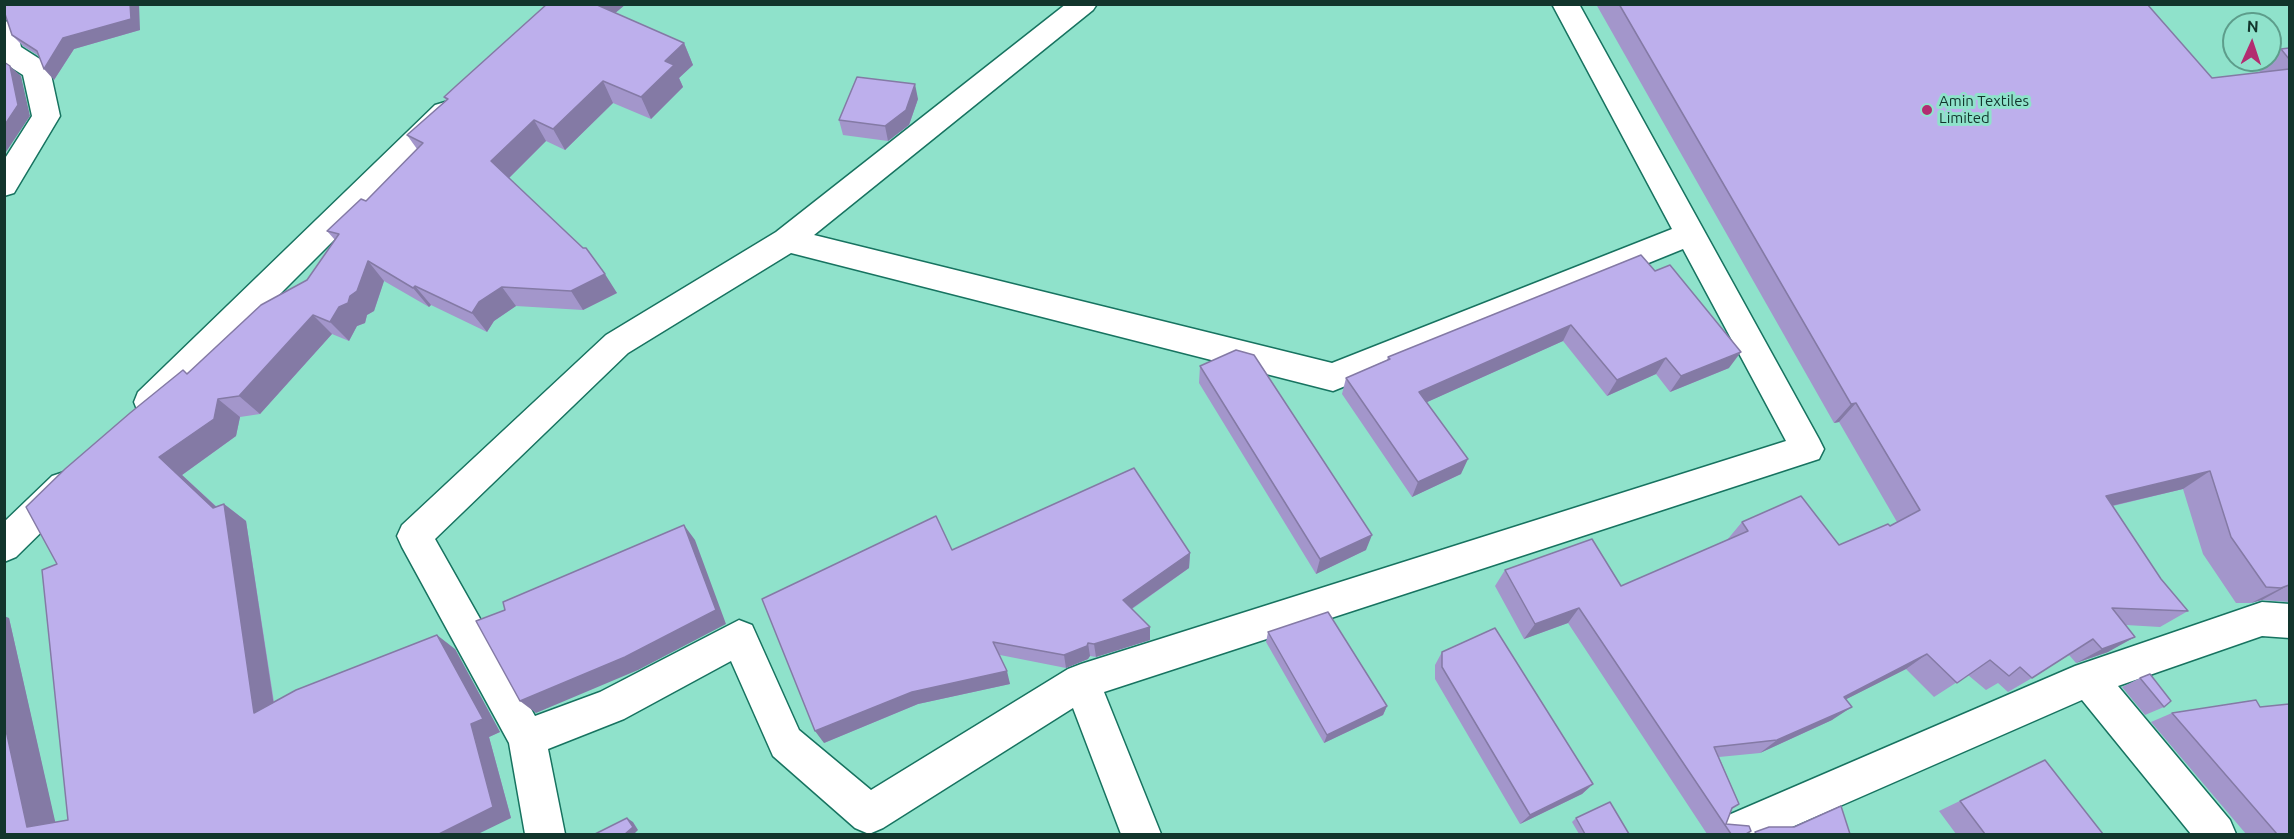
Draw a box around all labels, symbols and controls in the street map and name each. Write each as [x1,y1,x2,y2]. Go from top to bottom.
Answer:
north arrow [2222,12,2282,72]
text: N [2246,17,2259,35]
place label: Amin Textiles Limited [1939,92,2029,127]
marker: Amin Textiles Limited [1920,103,1934,117]

